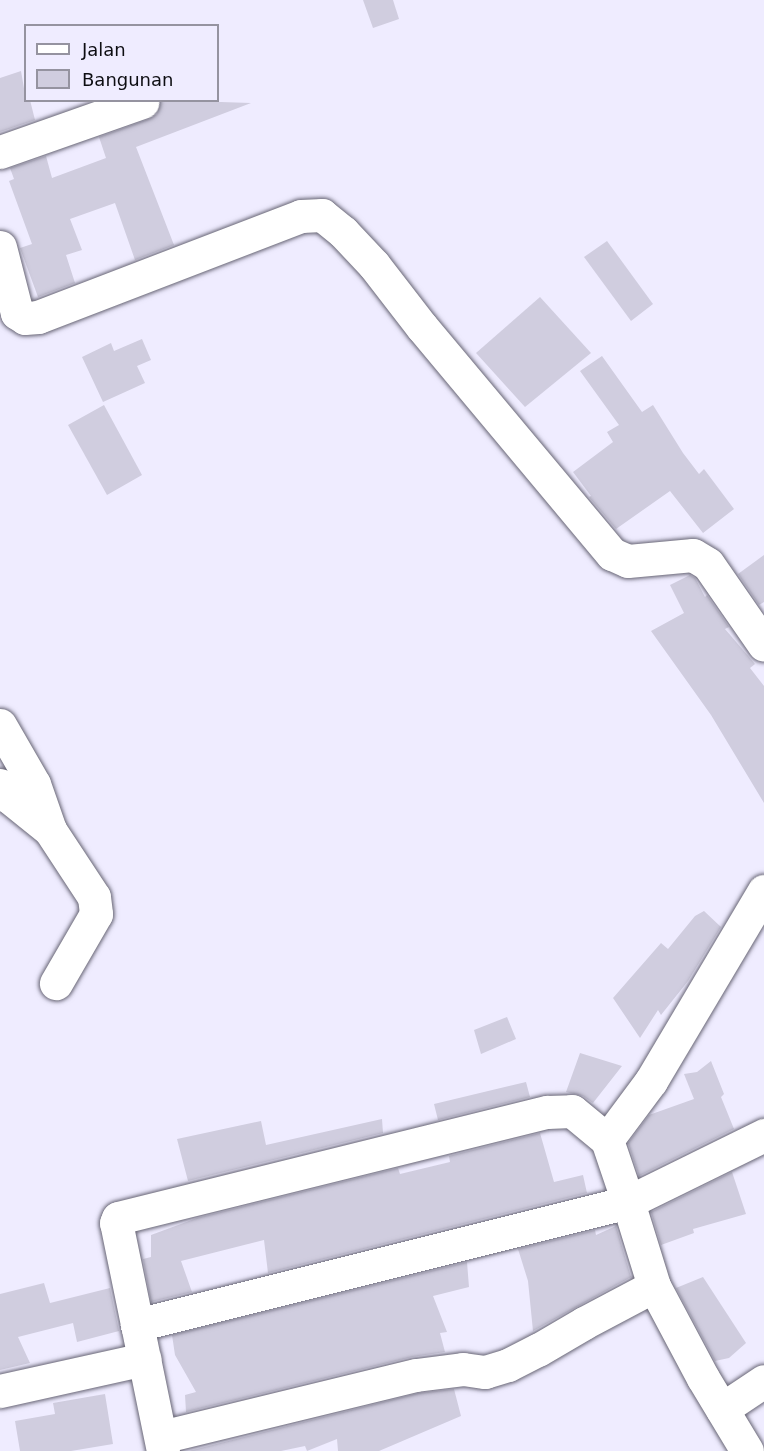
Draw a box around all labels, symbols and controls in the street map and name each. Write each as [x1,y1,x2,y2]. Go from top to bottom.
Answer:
legend [24,24,219,102]
text: Jalan [82,39,126,60]
text: Bangunan [82,69,173,90]

